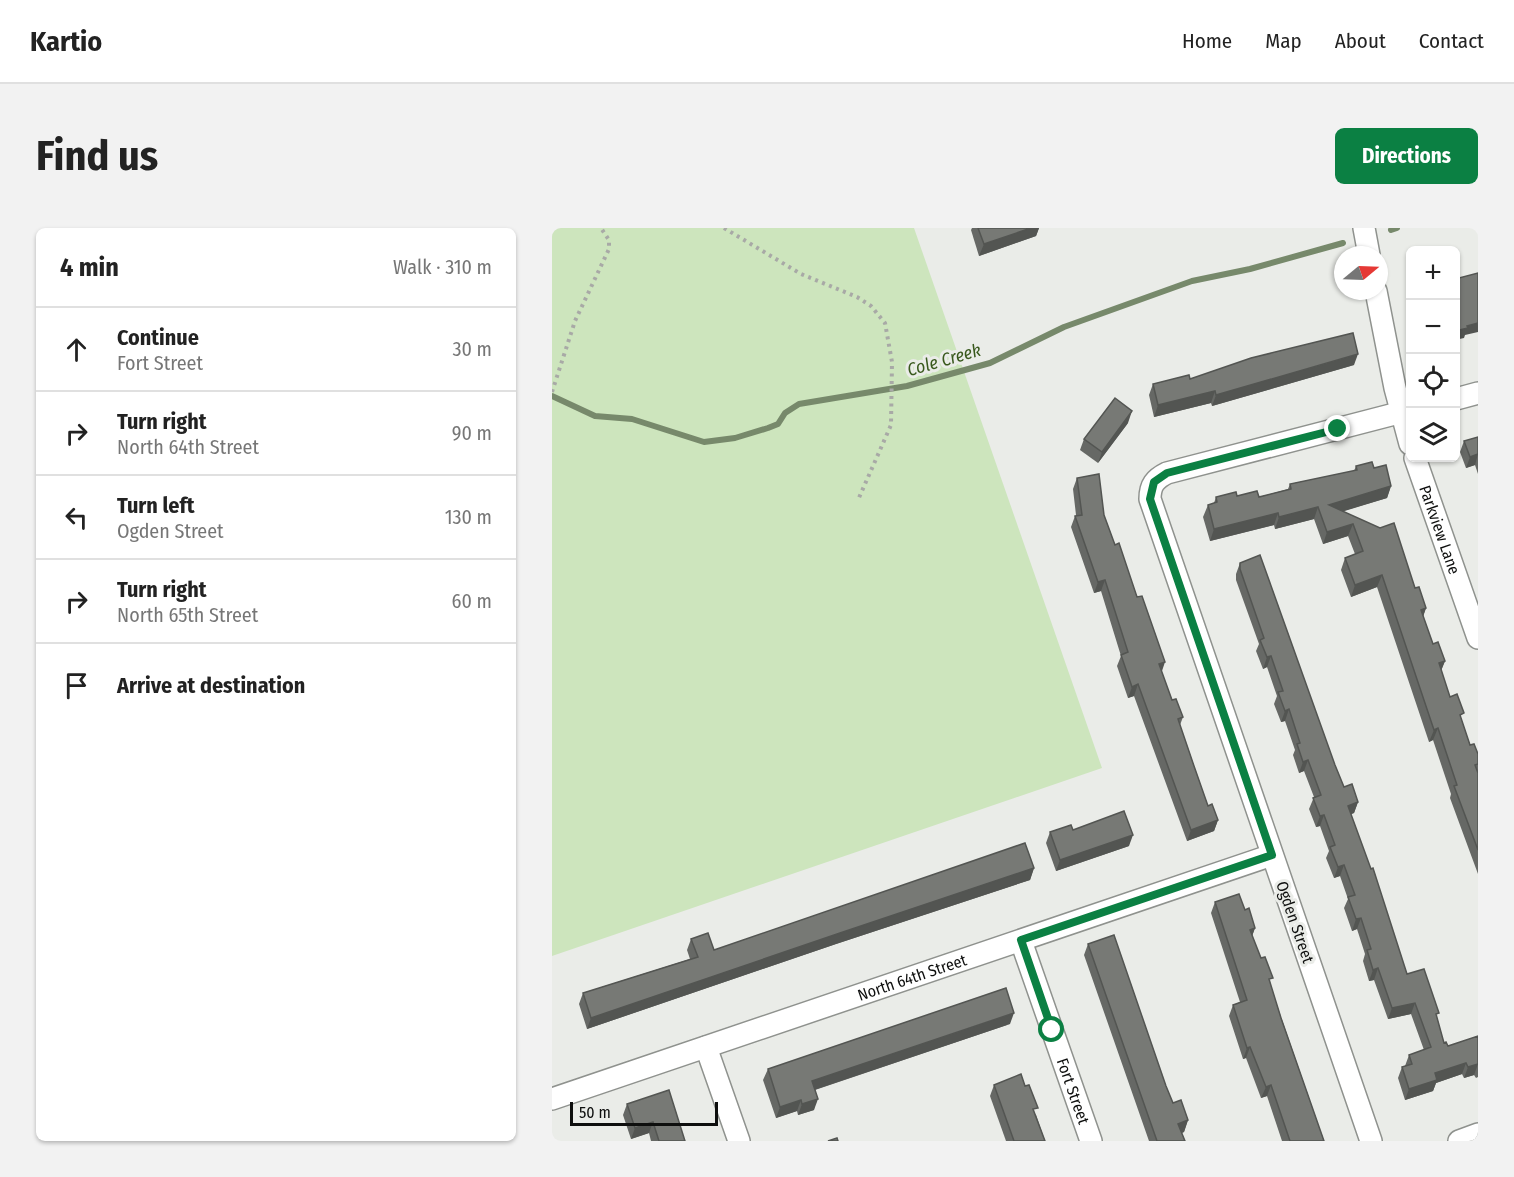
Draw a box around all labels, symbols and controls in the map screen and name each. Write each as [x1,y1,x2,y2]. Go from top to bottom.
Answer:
text: Kartio [30,25,102,58]
text: Home [1182,28,1232,54]
text: Map [1265,28,1302,54]
text: About [1335,28,1386,54]
text: Contact [1419,28,1484,54]
button: Directions [1335,128,1478,184]
text: Find us [36,131,158,181]
north arrow [1334,246,1388,300]
map controls [1406,246,1460,462]
button: + [1406,246,1460,300]
text: 4 min [60,252,119,283]
text: Walk · 310 m [393,255,492,279]
button: − [1406,300,1460,354]
text: Continue [117,324,199,351]
icon: ahead [60,333,93,366]
text: 30 m [452,337,492,361]
water label: Cole Creek [904,339,984,381]
text: Fort Street [117,351,203,375]
button: locate [1406,354,1460,408]
text: Turn right [117,408,206,435]
button: layers [1406,408,1460,462]
route end [1324,415,1350,441]
icon: right [60,417,93,450]
text: 90 m [452,421,492,445]
text: North 64th Street [117,435,259,459]
street label: Parkview Lane [1416,483,1464,577]
text: Turn left [117,492,195,519]
icon: left [60,501,93,534]
text: 130 m [445,505,492,529]
text: Ogden Street [117,519,224,543]
text: Turn right [117,576,206,603]
icon: right [60,585,93,618]
text: 60 m [452,589,492,613]
text: North 65th Street [117,603,258,627]
icon: arrive [60,669,93,702]
text: Arrive at destination [117,672,305,699]
street label: Ogden Street [1272,879,1318,966]
street label: North 64th Street [855,950,969,1004]
route start [1038,1016,1064,1042]
street label: Fort Street [1053,1055,1094,1127]
scale bar [570,1099,718,1126]
text: 50 m [579,1103,611,1122]

